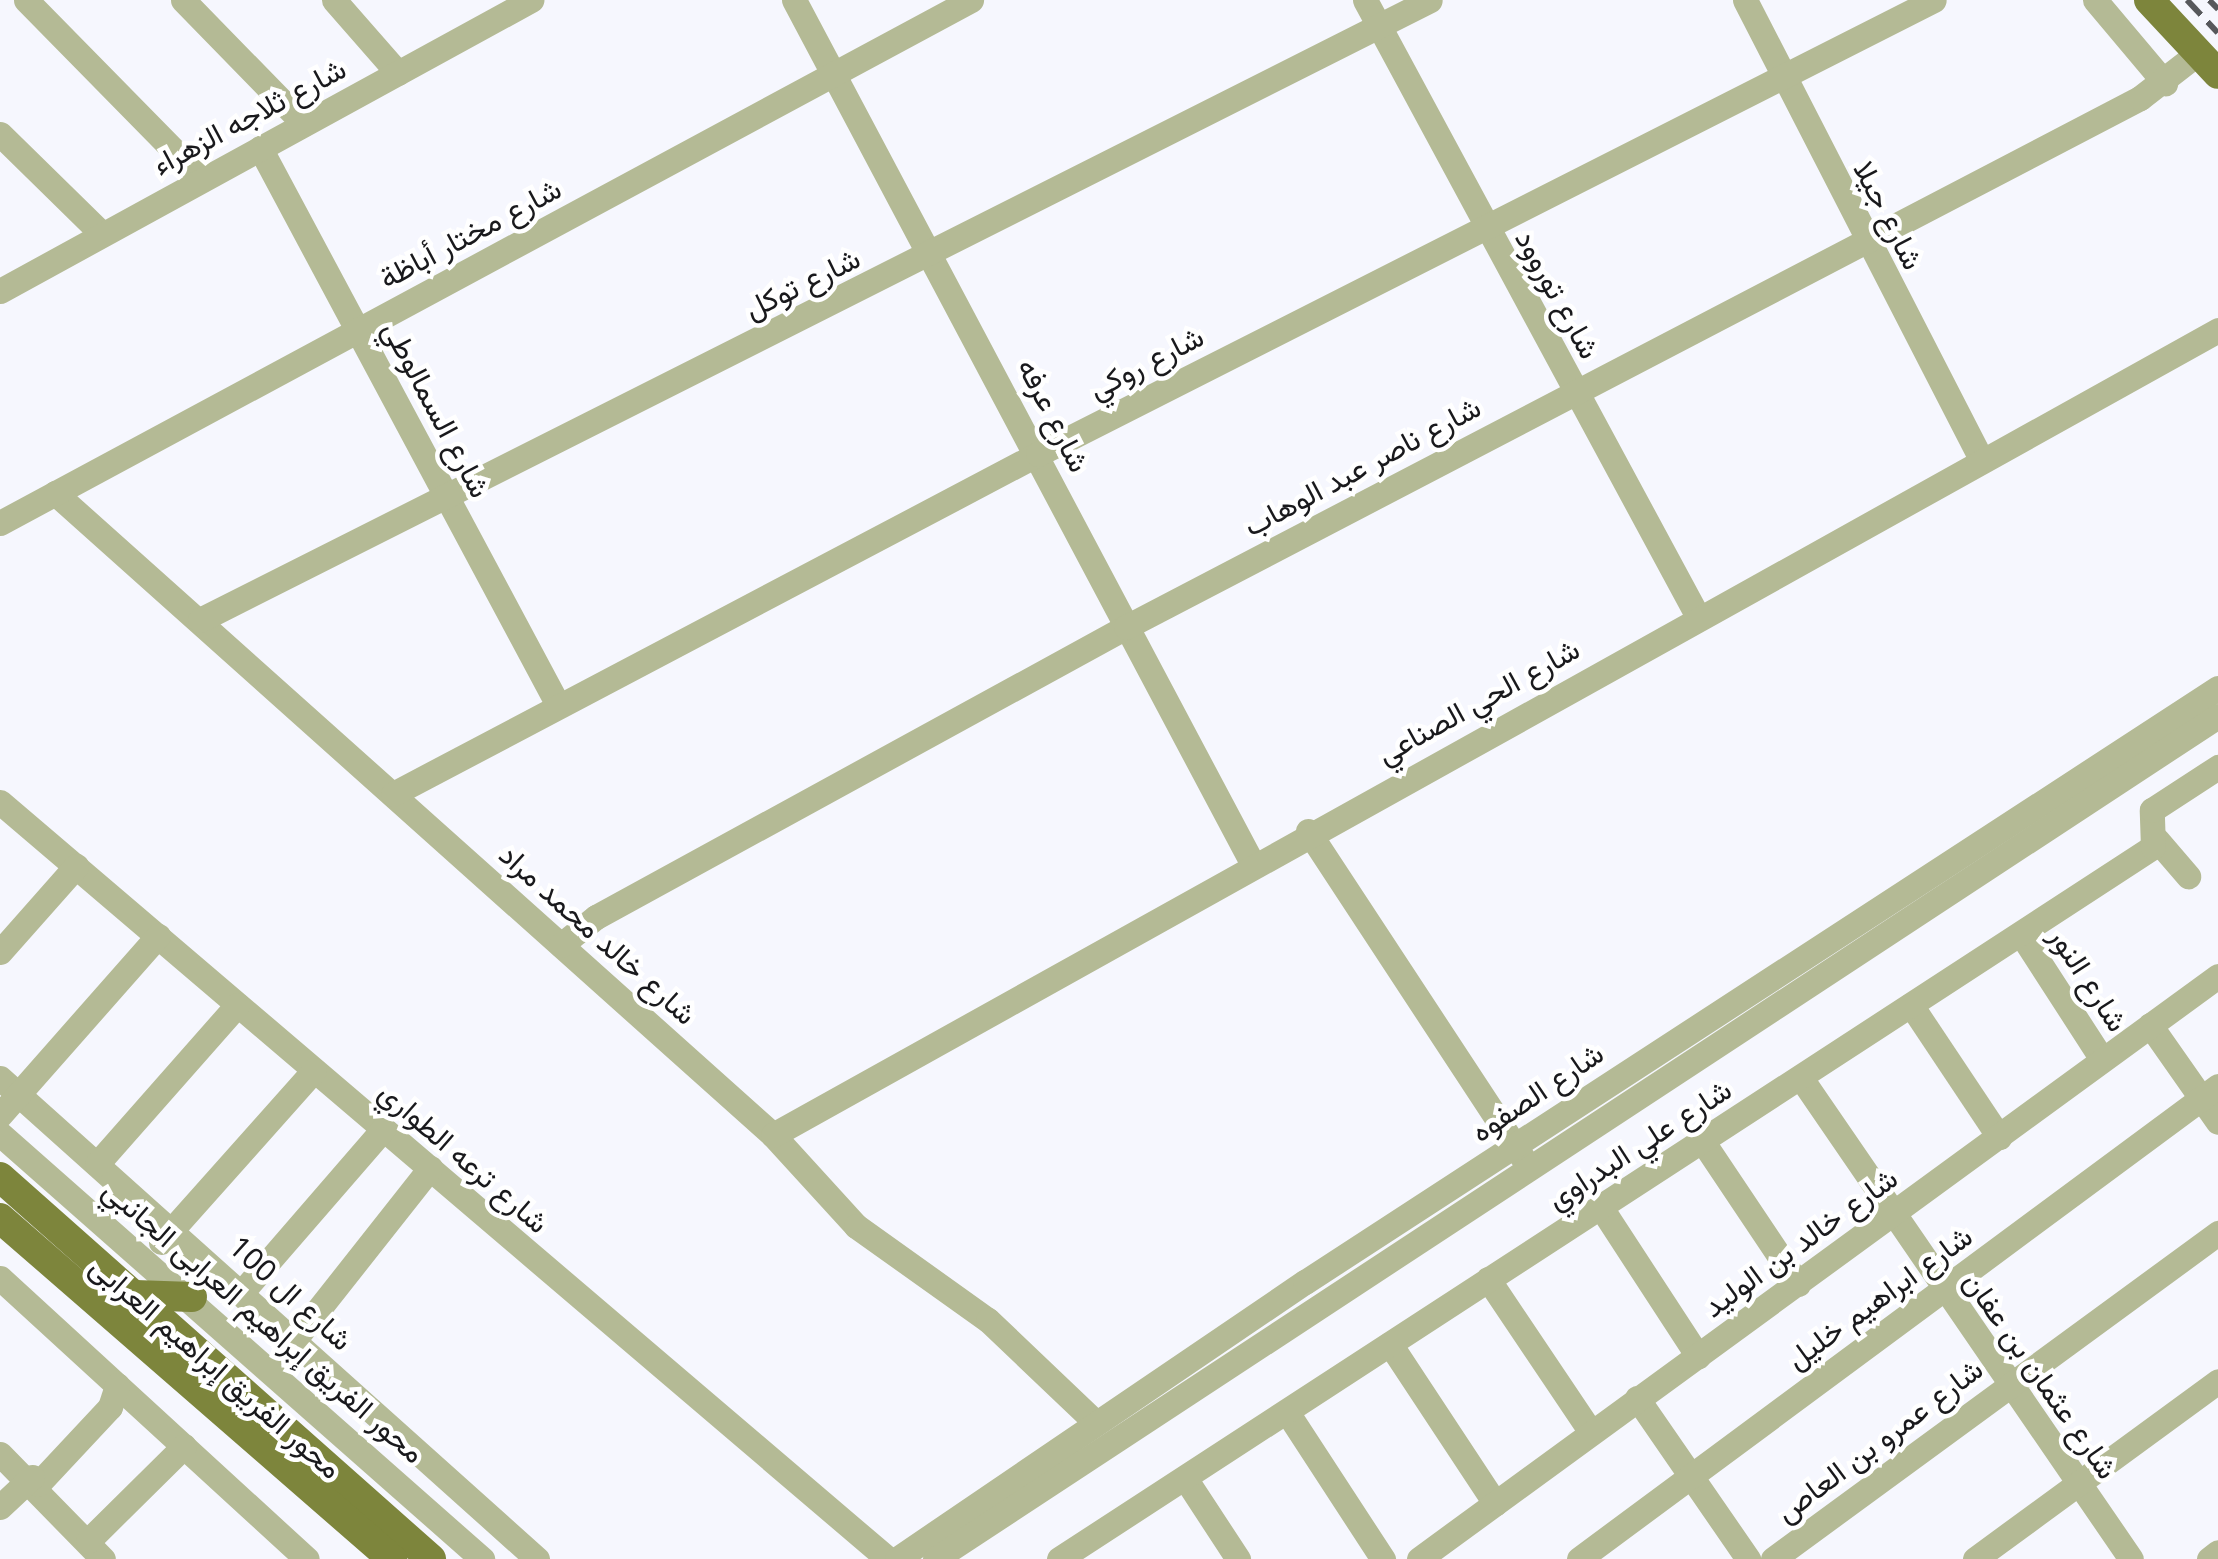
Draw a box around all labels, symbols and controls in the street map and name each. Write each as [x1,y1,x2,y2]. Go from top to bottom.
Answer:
street label: شارع ثلاجه الزهراء [146,50,352,182]
street label: شارع جيلا [1846,155,1932,275]
street label: شارع مختار أباظة [373,170,567,296]
street label: شارع توروود [1508,223,1608,365]
street label: شارع توكل [738,240,866,326]
street label: شارع السمالوطي [375,314,499,504]
street label: شارع روكي [1083,318,1209,406]
street label: شارع عرفه [1010,352,1098,478]
street label: شارع ناصر عبد الوهاب [1238,388,1486,544]
street label: شارع الحي الصناعي [1370,630,1586,772]
street label: شارع خالد محمد مراد [492,836,704,1032]
street label: شارع النور [2042,920,2136,1038]
street label: شارع الصفوه [1464,1035,1610,1149]
street label: شارع علي البدراوي [1540,1071,1738,1217]
street label: شارع ترعه الطواري [372,1073,556,1241]
street label: شارع خالد بن الوليد [1696,1159,1904,1325]
street label: محور الفريق إبراهيم العرابى الجانبي [96,1171,432,1471]
street label: شارع ابراهيم خليل [1779,1218,1979,1376]
street label: شارع ال 100 [222,1228,360,1358]
street label: محور الفريق إبراهيم العرابى [83,1248,349,1486]
street label: شارع عثمان بن عفان [1956,1264,2126,1486]
street label: شارع عمرو بن العاص [1769,1351,1989,1529]

